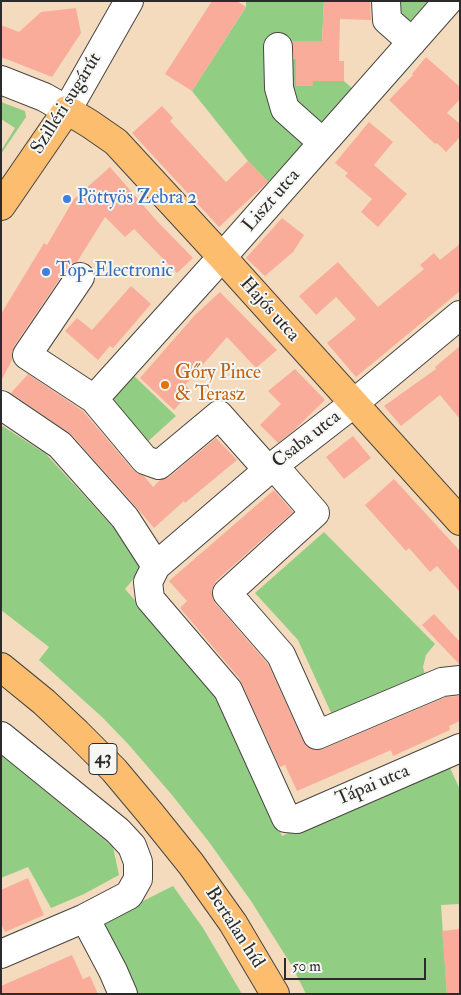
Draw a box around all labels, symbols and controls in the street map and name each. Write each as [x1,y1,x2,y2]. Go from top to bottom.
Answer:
street label: Szilléri sugárút [27,49,107,159]
street label: Liszt utca [238,165,306,237]
place label: Pöttyös Zebra 2 [77,188,197,210]
marker: Pöttyös Zebra 2 [61,193,73,205]
place label: Top-Electronic [56,261,173,283]
marker: Top-Electronic [40,266,52,278]
street label: Hajós utca [234,273,304,347]
place label: Gőry Pince & Terasz [175,363,261,407]
marker: Gőry Pince & Terasz [159,379,171,391]
street label: Csaba utca [268,406,346,474]
road number: 43 [89,744,117,774]
street label: Tápai utca [333,760,413,812]
street label: Bertalan híd [199,883,269,973]
scale bar [286,948,428,980]
text: 50 m [292,957,321,976]

